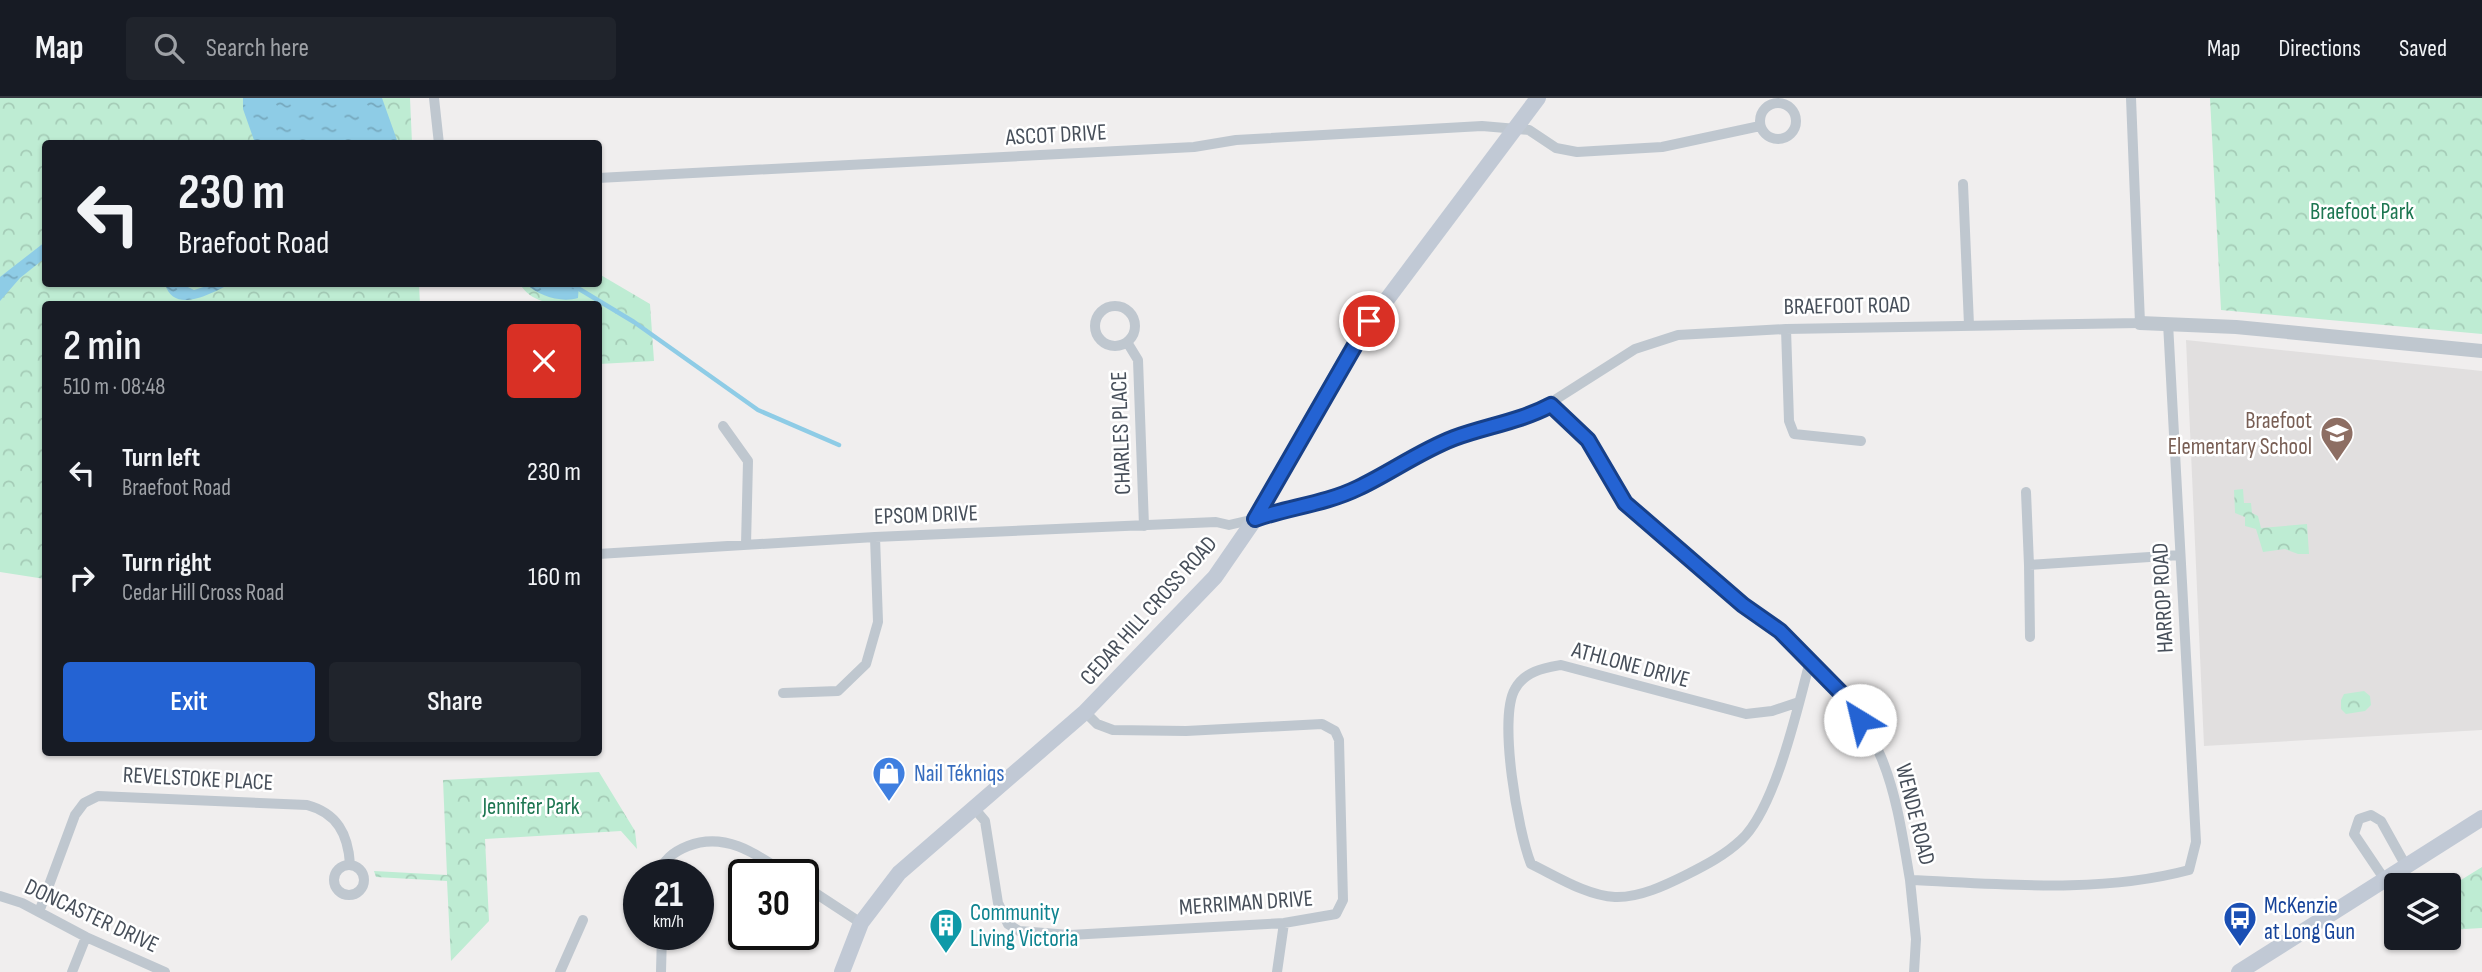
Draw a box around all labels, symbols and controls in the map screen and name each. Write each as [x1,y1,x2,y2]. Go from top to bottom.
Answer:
search box [126,17,616,80]
text: Map [35,28,84,68]
icon: search [150,29,188,67]
text: Search here [206,33,309,64]
text: Map [2207,34,2240,63]
text: Directions [2278,34,2361,63]
text: Saved [2399,34,2447,63]
street label: ASCOT DRIVE [1004,118,1107,152]
text: 230 m [178,164,285,223]
icon: left [63,168,154,259]
park label: Braefoot Park [2310,198,2414,226]
text: Braefoot Road [178,224,329,263]
pin [1339,291,1399,351]
street label: BRAEFOOT ROAD [1783,291,1911,321]
icon: arrive [1350,302,1388,340]
text: 2 min [63,321,142,372]
button: close [507,324,581,398]
street label: CHARLES PLACE [1105,371,1137,495]
text: 510 m · 08:48 [63,373,165,401]
place label: Braefoot Elementary School [2168,407,2312,461]
school or university icon: Braefoot Elementary School [2318,414,2356,463]
text: Turn left [122,443,200,474]
icon: left [63,454,101,492]
text: 230 m [527,457,581,488]
text: Braefoot Road [122,474,231,502]
street label: EPSOM DRIVE [874,499,979,531]
street label: CEDAR HILL CROSS ROAD [1074,530,1223,691]
street label: HARROP ROAD [2146,542,2180,654]
text: Turn right [122,548,211,579]
icon: right [63,559,101,597]
text: 160 m [528,562,581,593]
text: Cedar Hill Cross Road [122,579,284,607]
street label: ATHLONE DRIVE [1568,636,1693,694]
button: Exit [63,662,315,742]
button: Share [329,662,581,742]
position arrow [1823,683,1897,757]
shop icon: Nail Tékniqs [870,754,908,803]
place label: Nail Tékniqs [914,760,1005,788]
street label: REVELSTOKE PLACE [122,761,274,797]
street label: WENDE ROAD [1889,761,1941,868]
park label: Jennifer Park [481,793,580,821]
speed limit sign: 30 [728,859,819,950]
street label: DONCASTER DRIVE [20,873,163,959]
map controls [2384,873,2461,950]
button: layers [2384,873,2461,950]
text: 21 [654,874,683,917]
street label: MERRIMAN DRIVE [1178,884,1314,922]
place label: McKenzie at Long Gun [2264,892,2355,946]
place label: Community Living Victoria [970,899,1078,953]
bus stop icon: McKenzie at Long Gun [2221,899,2259,948]
building icon: Community Living Victoria [927,906,965,955]
text: km/h [653,911,684,932]

